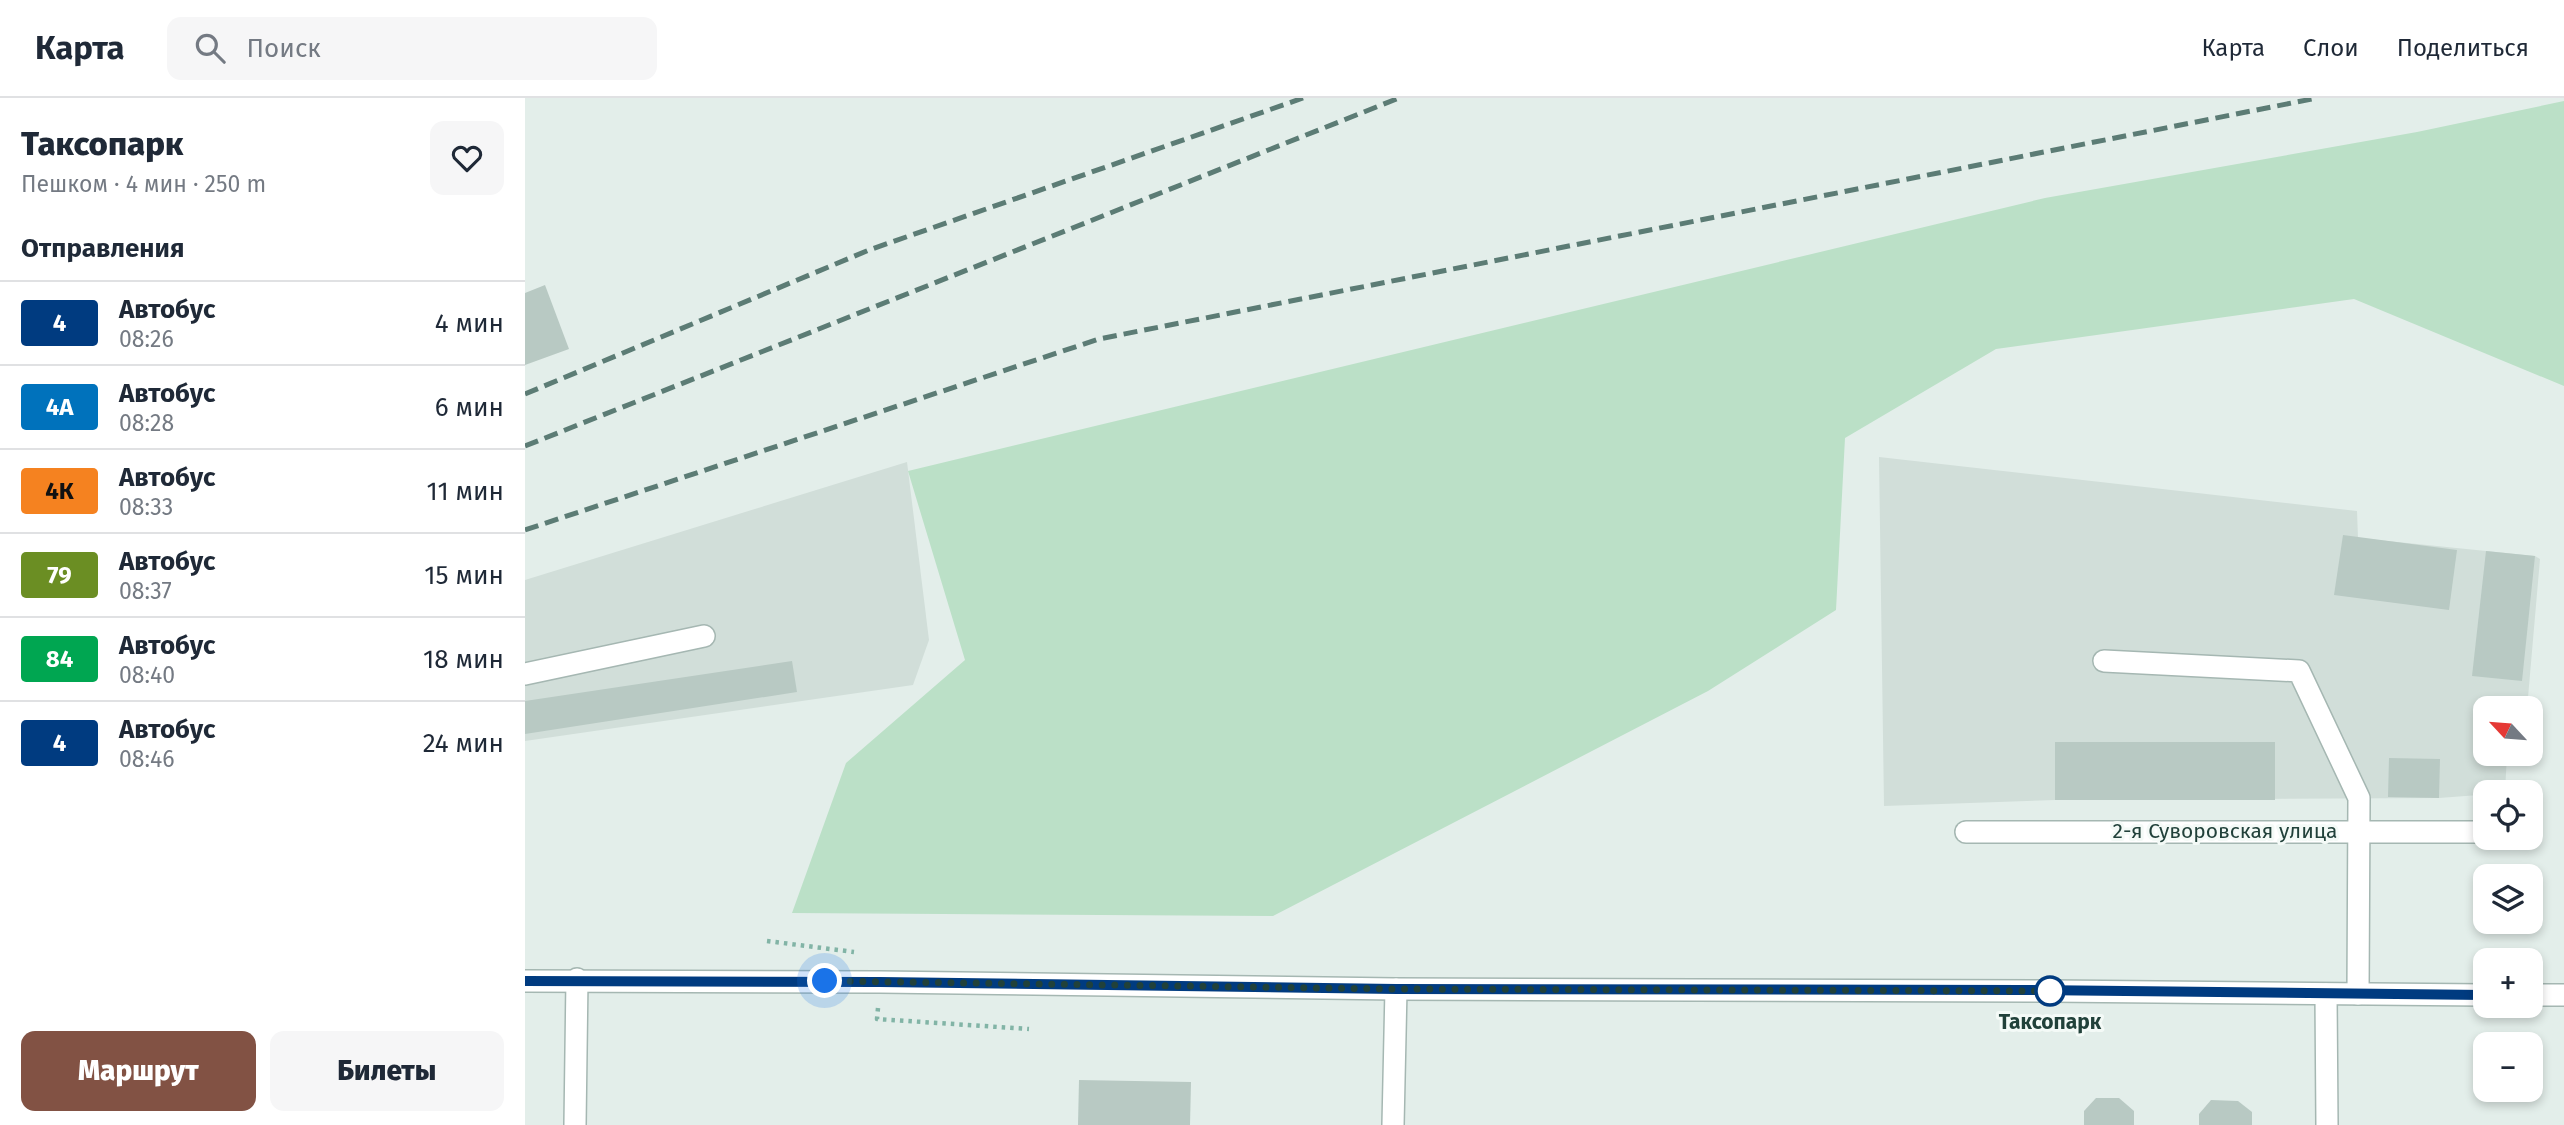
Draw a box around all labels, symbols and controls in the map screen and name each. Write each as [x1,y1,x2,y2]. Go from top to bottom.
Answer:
search box [167,17,657,80]
text: Карта [35,28,125,68]
icon: search [191,29,229,67]
text: Поиск [247,33,321,64]
text: Карта [2201,34,2265,62]
text: Слои [2303,34,2359,62]
text: Поделиться [2397,34,2529,62]
button: heart [430,121,504,195]
text: Таксопарк [21,124,183,164]
text: Пешком · 4 мин · 250 m [21,170,266,198]
text: Отправления [21,233,184,264]
text: Автобус [119,294,216,325]
text: 4 мин [435,308,504,339]
text: 4 [53,309,66,337]
text: 08:26 [119,325,174,353]
text: Автобус [119,378,216,409]
text: 6 мин [435,392,504,423]
text: 4А [46,393,73,421]
text: 08:28 [119,409,174,437]
text: Автобус [119,462,216,493]
text: 11 мин [426,476,504,507]
text: 4К [45,477,74,505]
text: 08:33 [119,493,173,521]
text: Автобус [119,546,216,577]
text: 15 мин [424,560,504,591]
text: 79 [47,561,72,589]
text: 08:37 [119,577,172,605]
text: Автобус [119,630,216,661]
text: 18 мин [423,644,504,675]
text: 84 [46,645,73,673]
text: 08:40 [119,661,175,689]
north arrow [2473,696,2543,766]
map controls [2473,696,2543,1102]
text: Автобус [119,714,216,745]
text: 24 мин [423,728,504,759]
text: 4 [53,729,66,757]
text: 08:46 [119,745,174,773]
button: locate [2473,780,2543,850]
street label: 2-я Суворовская улица [2113,818,2337,844]
button: layers [2473,864,2543,934]
button: + [2473,948,2543,1018]
your location [807,963,842,998]
marker: Таксопарк [2035,976,2065,1006]
place label: Таксопарк [1999,1009,2102,1035]
button: Маршрут [21,1031,256,1111]
button: Билеты [270,1031,504,1111]
button: − [2473,1032,2543,1102]

